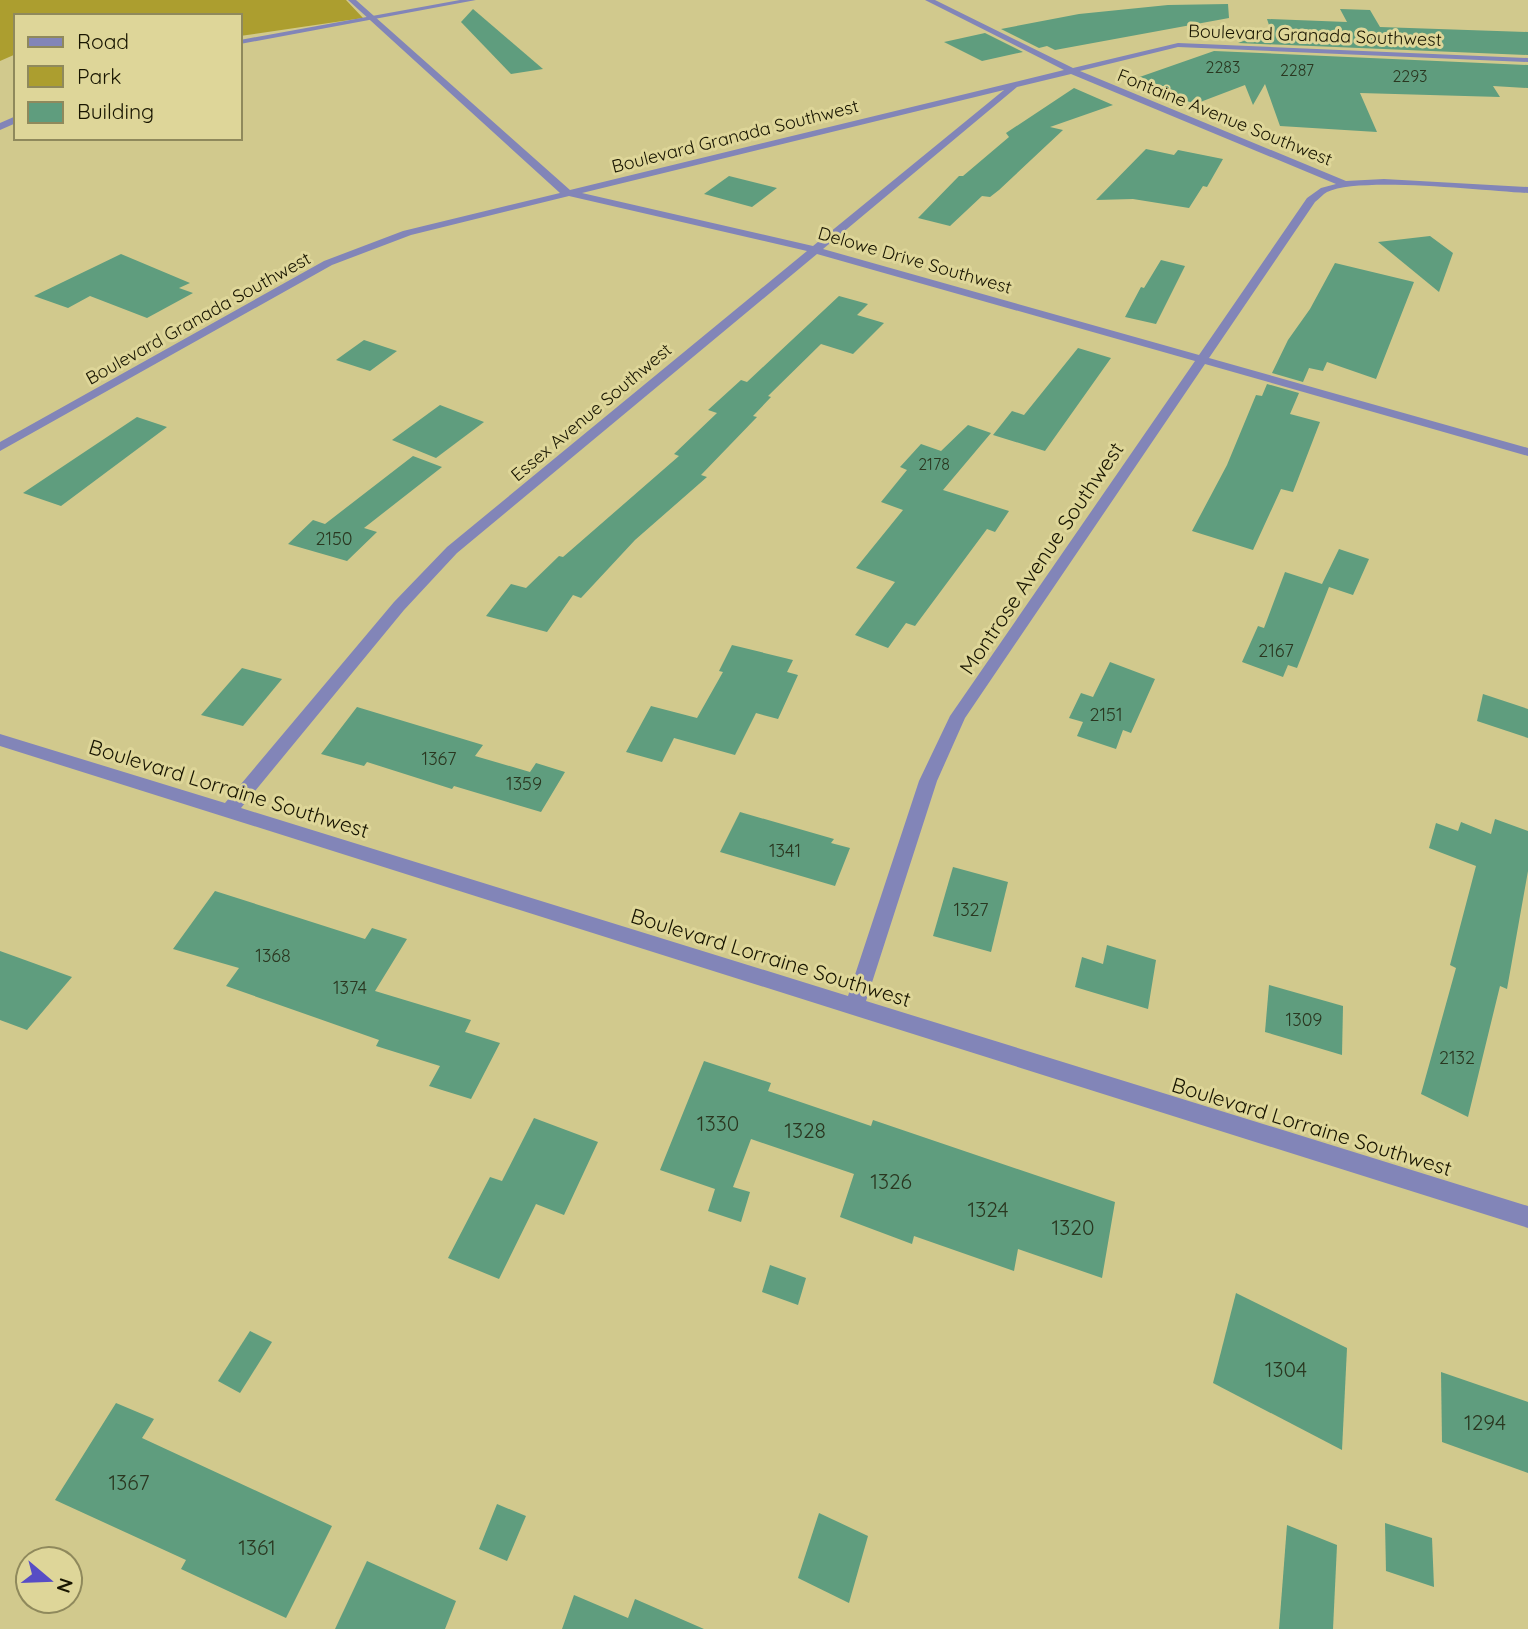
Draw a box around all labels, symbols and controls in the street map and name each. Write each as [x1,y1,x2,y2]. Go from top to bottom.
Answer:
legend [14,14,242,140]
street label: Boulevard Granada Southwest [1188,19,1442,51]
text: Road [77,28,129,54]
house number: 2283 [1206,57,1240,77]
house number: 2287 [1280,60,1314,80]
text: Park [77,63,121,89]
street label: Fontaine Avenue Southwest [1114,63,1336,171]
house number: 2293 [1392,66,1428,86]
street label: Boulevard Granada Southwest [609,94,861,178]
text: Building [77,98,154,124]
street label: Delowe Drive Southwest [815,221,1015,299]
street label: Boulevard Granada Southwest [82,246,314,390]
street label: Essex Avenue Southwest [506,338,676,486]
street label: Montrose Avenue Southwest [953,437,1129,679]
house number: 2178 [918,454,950,474]
house number: 2150 [315,527,353,550]
house number: 2167 [1258,639,1294,662]
house number: 2151 [1089,703,1123,726]
street label: Boulevard Lorraine Southwest [86,733,372,843]
house number: 1367 [421,747,457,770]
house number: 1359 [506,772,542,795]
house number: 1341 [769,839,801,862]
house number: 1327 [954,898,988,921]
street label: Boulevard Lorraine Southwest [628,902,914,1012]
house number: 1368 [255,944,291,967]
house number: 1374 [333,976,367,999]
house number: 1309 [1286,1008,1322,1031]
house number: 2132 [1439,1046,1475,1069]
street label: Boulevard Lorraine Southwest [1169,1071,1455,1181]
house number: 1330 [697,1110,739,1136]
house number: 1328 [784,1117,826,1143]
house number: 1326 [870,1168,912,1194]
house number: 1324 [967,1196,1009,1222]
house number: 1320 [1052,1214,1094,1240]
house number: 1304 [1265,1356,1307,1382]
house number: 1294 [1464,1409,1506,1435]
house number: 1367 [109,1469,150,1495]
house number: 1361 [238,1534,276,1560]
north arrow [14,1545,84,1615]
text: N [51,1575,79,1596]

